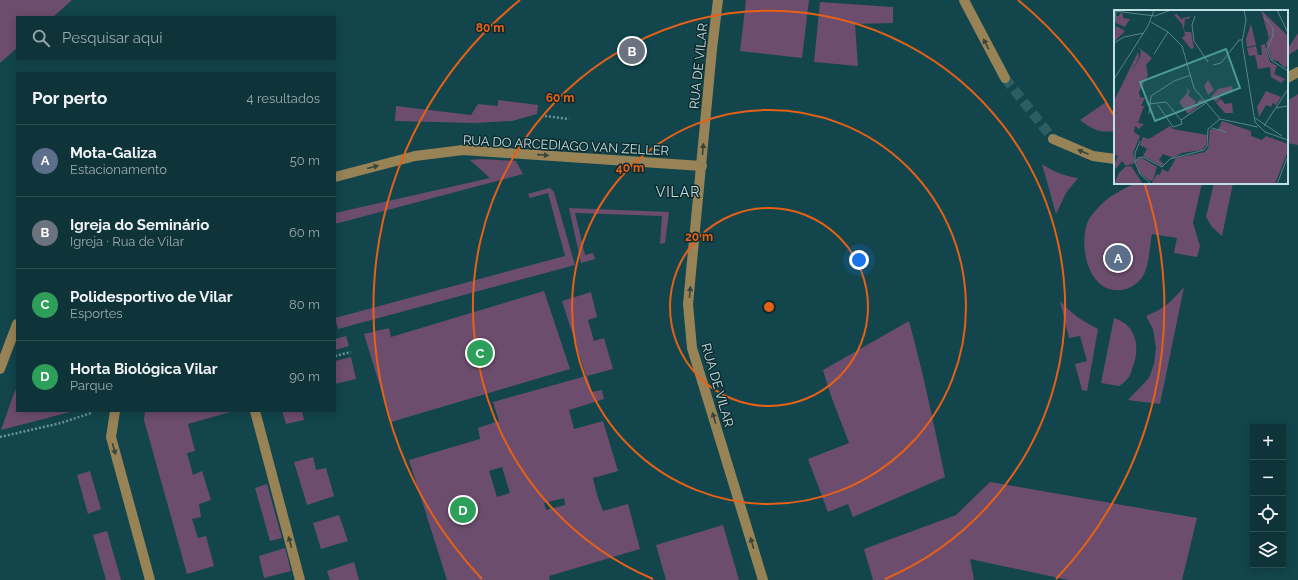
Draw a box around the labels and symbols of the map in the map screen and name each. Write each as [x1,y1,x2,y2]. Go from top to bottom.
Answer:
inset map [1114,10,1288,184]
text: 80 m [476,21,504,35]
street label: RUA DE VILAR [687,22,710,110]
pin: B [619,36,645,66]
one-way arrow [983,38,990,50]
text: 60 m [546,91,574,105]
street label: RUA DO ARCEDIAGO VAN ZELLER [462,133,669,158]
one-way arrow [700,142,707,155]
one-way arrow [1077,148,1089,154]
one-way arrow [537,152,549,159]
text: 40 m [616,161,644,175]
one-way arrow [367,164,379,170]
district label: VILAR [656,184,700,200]
text: 20 m [685,230,713,244]
pin: A [1105,243,1131,273]
your location [849,250,869,270]
one-way arrow [686,286,693,298]
centre of rings [762,300,776,314]
pin: C [467,338,493,368]
street label: RUA DE VILAR [698,341,737,429]
one-way arrow [710,412,716,424]
one-way arrow [111,443,117,455]
pin: D [450,495,476,525]
one-way arrow [287,536,293,549]
one-way arrow [749,536,755,548]

